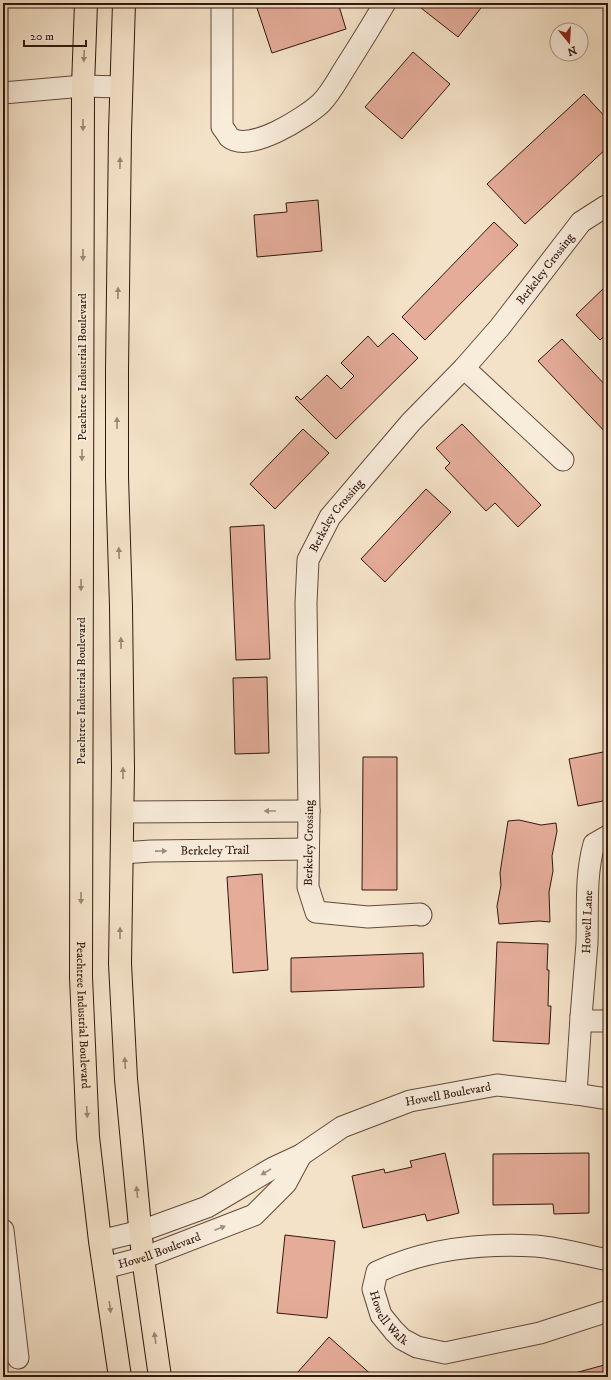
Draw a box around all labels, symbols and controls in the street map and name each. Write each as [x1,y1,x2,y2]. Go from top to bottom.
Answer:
scale bar [24,22,86,48]
north arrow [549,22,589,62]
text: 20 m [30,29,54,44]
text: N [565,43,578,59]
one-way arrow [81,50,87,63]
one-way arrow [80,119,86,132]
one-way arrow [117,156,123,169]
street label: Berkeley Crossing [513,230,578,308]
one-way arrow [80,249,86,262]
one-way arrow [115,286,121,299]
street label: Peachtree Industrial Boulevard [75,293,90,441]
one-way arrow [114,416,120,429]
one-way arrow [79,449,85,462]
street label: Berkeley Crossing [306,476,367,555]
one-way arrow [116,546,122,559]
one-way arrow [78,579,84,592]
street label: Peachtree Industrial Boulevard [74,617,89,765]
one-way arrow [118,636,124,649]
one-way arrow [120,766,126,779]
street label: Berkeley Crossing [301,800,317,886]
one-way arrow [263,808,276,814]
street label: Berkeley Trail [180,843,250,859]
one-way arrow [155,847,167,854]
street label: Howell Lane [579,890,596,954]
one-way arrow [78,892,84,905]
one-way arrow [117,926,123,939]
street label: Peachtree Industrial Boulevard [73,941,93,1089]
one-way arrow [122,1056,128,1069]
street label: Howell Boulevard [404,1079,492,1110]
one-way arrow [83,1106,90,1118]
one-way arrow [261,1168,271,1176]
one-way arrow [134,1186,141,1198]
one-way arrow [215,1225,227,1231]
street label: Howell Boulevard [116,1229,203,1272]
street label: Howell Walk [366,1289,410,1349]
one-way arrow [107,1301,113,1313]
one-way arrow [152,1332,158,1344]

